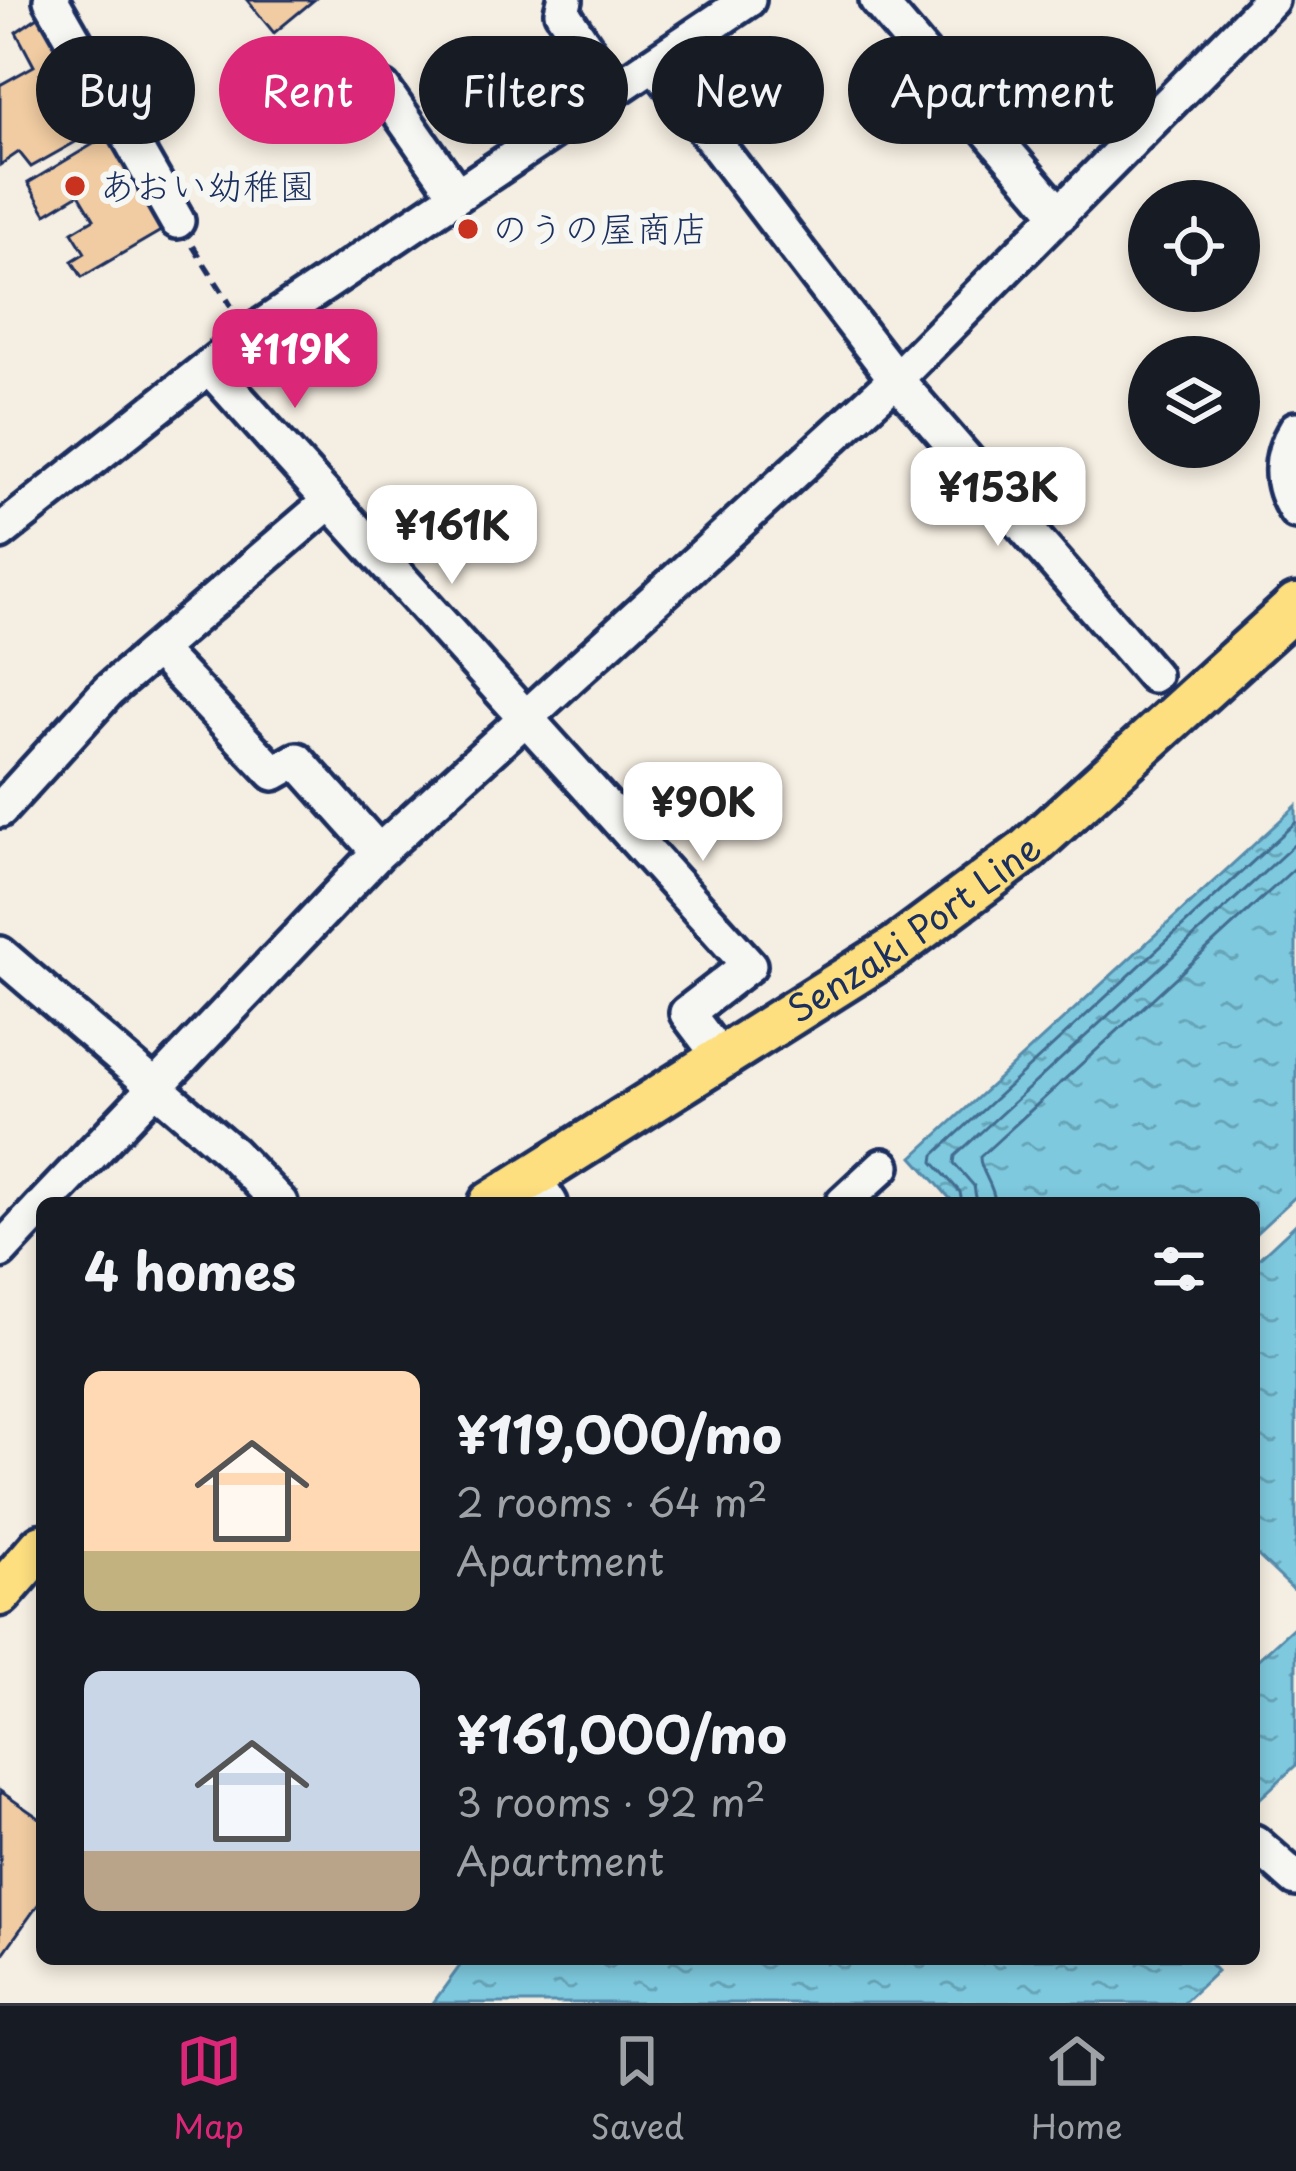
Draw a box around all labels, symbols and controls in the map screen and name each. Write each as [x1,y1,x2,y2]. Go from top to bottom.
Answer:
chip: Buy [36,36,195,144]
chip: Rent [219,36,395,144]
chip: Filters [419,36,628,144]
chip: New [652,36,824,144]
chip: Apartment [848,36,1156,144]
place label: あおい幼稚園 [99,157,315,211]
marker: あおい幼稚園 [62,173,88,199]
map controls [1128,180,1260,468]
button: locate [1128,180,1260,312]
place label: のうの屋商店 [492,200,708,254]
marker: のうの屋商店 [455,216,481,242]
pin: ¥119K [211,309,379,411]
text: ¥119K [239,318,351,377]
button: layers [1128,336,1260,468]
pin: ¥153K [914,447,1082,549]
text: ¥153K [938,456,1058,515]
pin: ¥161K [368,485,536,587]
text: ¥161K [394,494,510,553]
pin: ¥90K [632,762,774,864]
text: ¥90K [650,771,756,830]
street label: Senzaki Port Line [776,821,1052,1035]
text: 4 homes [84,1231,296,1308]
icon: filters [1146,1236,1212,1302]
text: ¥119,000/mo [456,1394,782,1471]
icon: home [180,1419,324,1563]
text: 2 rooms · 64 m² [456,1471,768,1530]
text: Apartment [456,1530,664,1589]
text: ¥161,000/mo [456,1694,787,1771]
icon: home [180,1719,324,1863]
text: 3 rooms · 92 m² [456,1771,766,1830]
text: Apartment [456,1830,664,1889]
tab: Map [173,2028,244,2150]
tab: Saved [591,2028,684,2150]
tab: Home [1031,2028,1123,2150]

